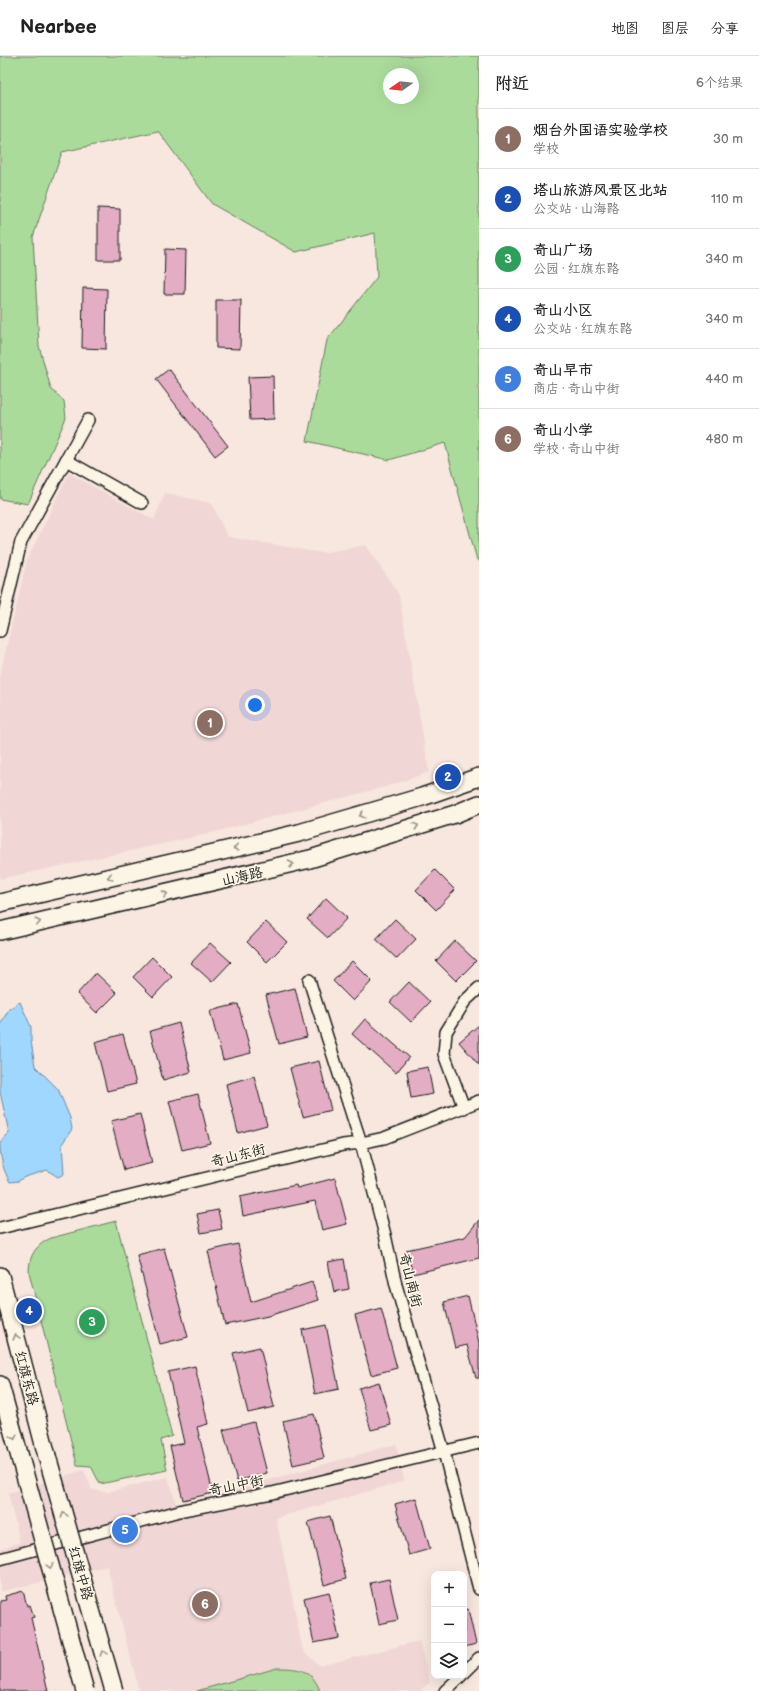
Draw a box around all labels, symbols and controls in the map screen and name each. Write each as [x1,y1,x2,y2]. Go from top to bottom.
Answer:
text: Nearbee [20,16,97,39]
text: 地图 [611,20,639,37]
text: 图层 [661,20,689,37]
text: 分享 [711,20,739,37]
north arrow [383,68,419,104]
text: 附近 [495,74,529,94]
text: 6个结果 [696,75,743,91]
text: 烟台外国语实验学校 [533,121,668,140]
text: 1 [505,131,511,147]
text: 30 m [713,131,743,147]
text: 学校 [533,141,559,157]
text: 塔山旅游风景区北站 [533,181,668,200]
text: 2 [504,191,512,207]
text: 110 m [711,191,743,207]
text: 公交站 · 山海路 [533,201,619,217]
text: 奇山广场 [533,241,593,260]
text: 3 [504,251,512,267]
text: 340 m [705,251,743,267]
text: 公园 · 红旗东路 [533,261,619,277]
text: 奇山小区 [533,301,593,320]
text: 4 [504,311,512,327]
text: 340 m [705,311,743,327]
text: 公交站 · 红旗东路 [533,321,632,337]
text: 奇山早市 [533,361,593,380]
text: 5 [504,371,512,387]
text: 440 m [705,371,743,387]
text: 商店 · 奇山中街 [533,381,619,397]
text: 奇山小学 [533,421,593,440]
text: 6 [504,431,512,447]
text: 480 m [706,431,743,447]
text: 学校 · 奇山中街 [533,441,619,457]
your location [245,695,265,715]
pin: 1 [197,708,223,738]
pin: 2 [435,762,461,792]
one-way arrow [359,810,366,819]
one-way arrow [412,822,419,831]
one-way arrow [233,843,240,851]
one-way arrow [288,860,295,868]
street label: 山海路 [220,863,264,889]
one-way arrow [107,873,113,881]
one-way arrow [162,890,168,898]
one-way arrow [35,919,41,927]
street label: 奇山东街 [209,1140,267,1171]
street label: 奇山南街 [395,1251,426,1309]
pin: 4 [16,1296,42,1326]
pin: 3 [79,1307,105,1337]
one-way arrow [12,1334,21,1341]
street label: 红旗东路 [11,1349,42,1407]
one-way arrow [9,1433,18,1440]
street label: 奇山中街 [207,1472,265,1499]
one-way arrow [60,1512,69,1519]
pin: 5 [112,1515,138,1545]
street label: 红旗中路 [65,1544,96,1602]
one-way arrow [45,1563,54,1570]
map controls [431,1571,467,1679]
button: + [431,1571,467,1607]
pin: 6 [192,1589,218,1619]
button: − [431,1607,467,1643]
button: layers [431,1643,467,1679]
one-way arrow [100,1650,108,1657]

